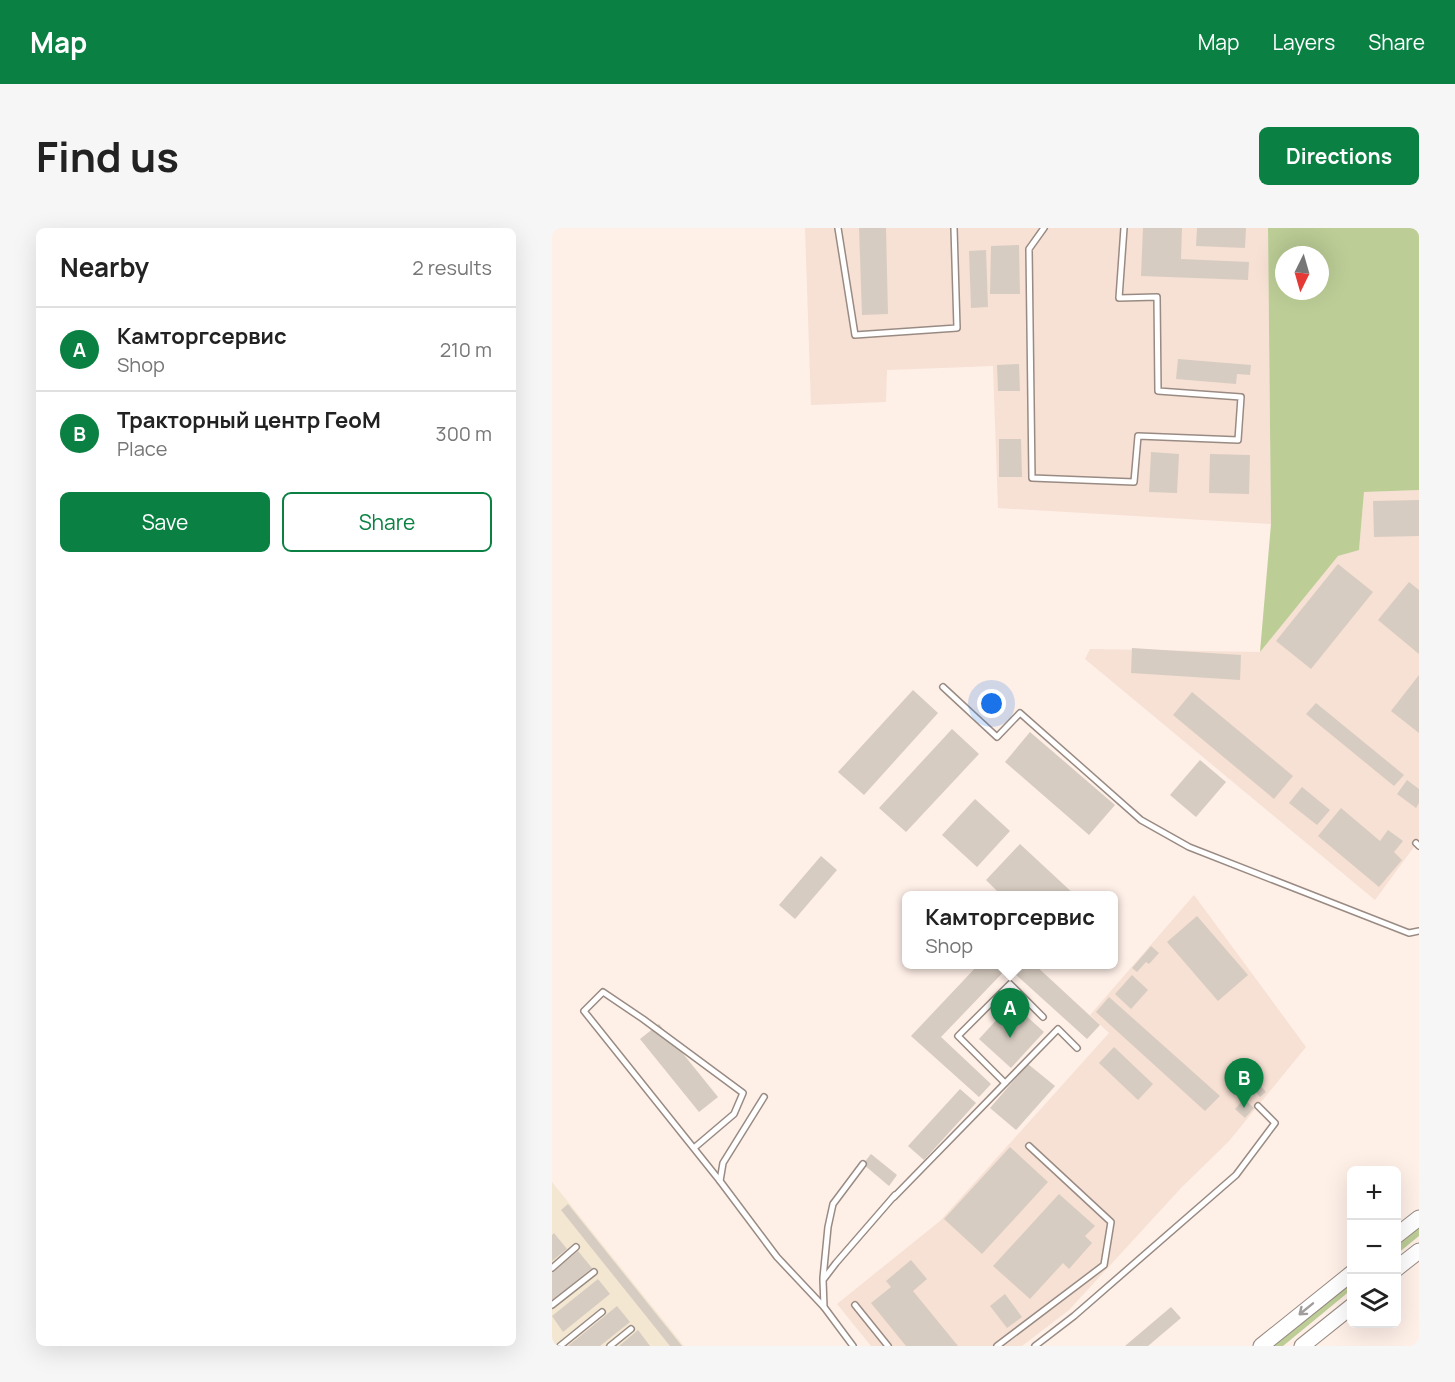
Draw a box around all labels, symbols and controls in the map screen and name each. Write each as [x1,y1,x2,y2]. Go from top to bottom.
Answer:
text: Map [30,23,87,61]
text: Map [1198,28,1239,56]
text: Layers [1272,28,1335,56]
text: Share [1368,28,1425,56]
text: Find us [36,127,179,185]
button: Directions [1259,127,1419,185]
north arrow [1275,246,1329,300]
text: Nearby [60,249,149,285]
text: 2 results [412,254,492,281]
text: Камторгсервис [117,321,287,351]
text: A [73,336,86,363]
text: 210 m [440,336,492,363]
text: Shop [117,351,165,378]
text: Тракторный центр ГеоМ [117,405,381,435]
text: B [73,420,86,447]
text: 300 m [436,420,492,447]
text: Place [117,435,167,462]
button: Save [60,492,270,552]
button: Share [282,492,492,552]
your location [977,689,1006,718]
popup [902,891,1118,969]
text: Камторгсервис [925,902,1095,932]
text: Shop [925,932,973,959]
pin: A [990,988,1030,1038]
pin: B [1224,1058,1264,1108]
map controls [1347,1166,1401,1328]
button: + [1347,1166,1401,1220]
button: − [1347,1220,1401,1274]
button: layers [1347,1274,1401,1328]
one-way arrow [1299,1303,1315,1316]

